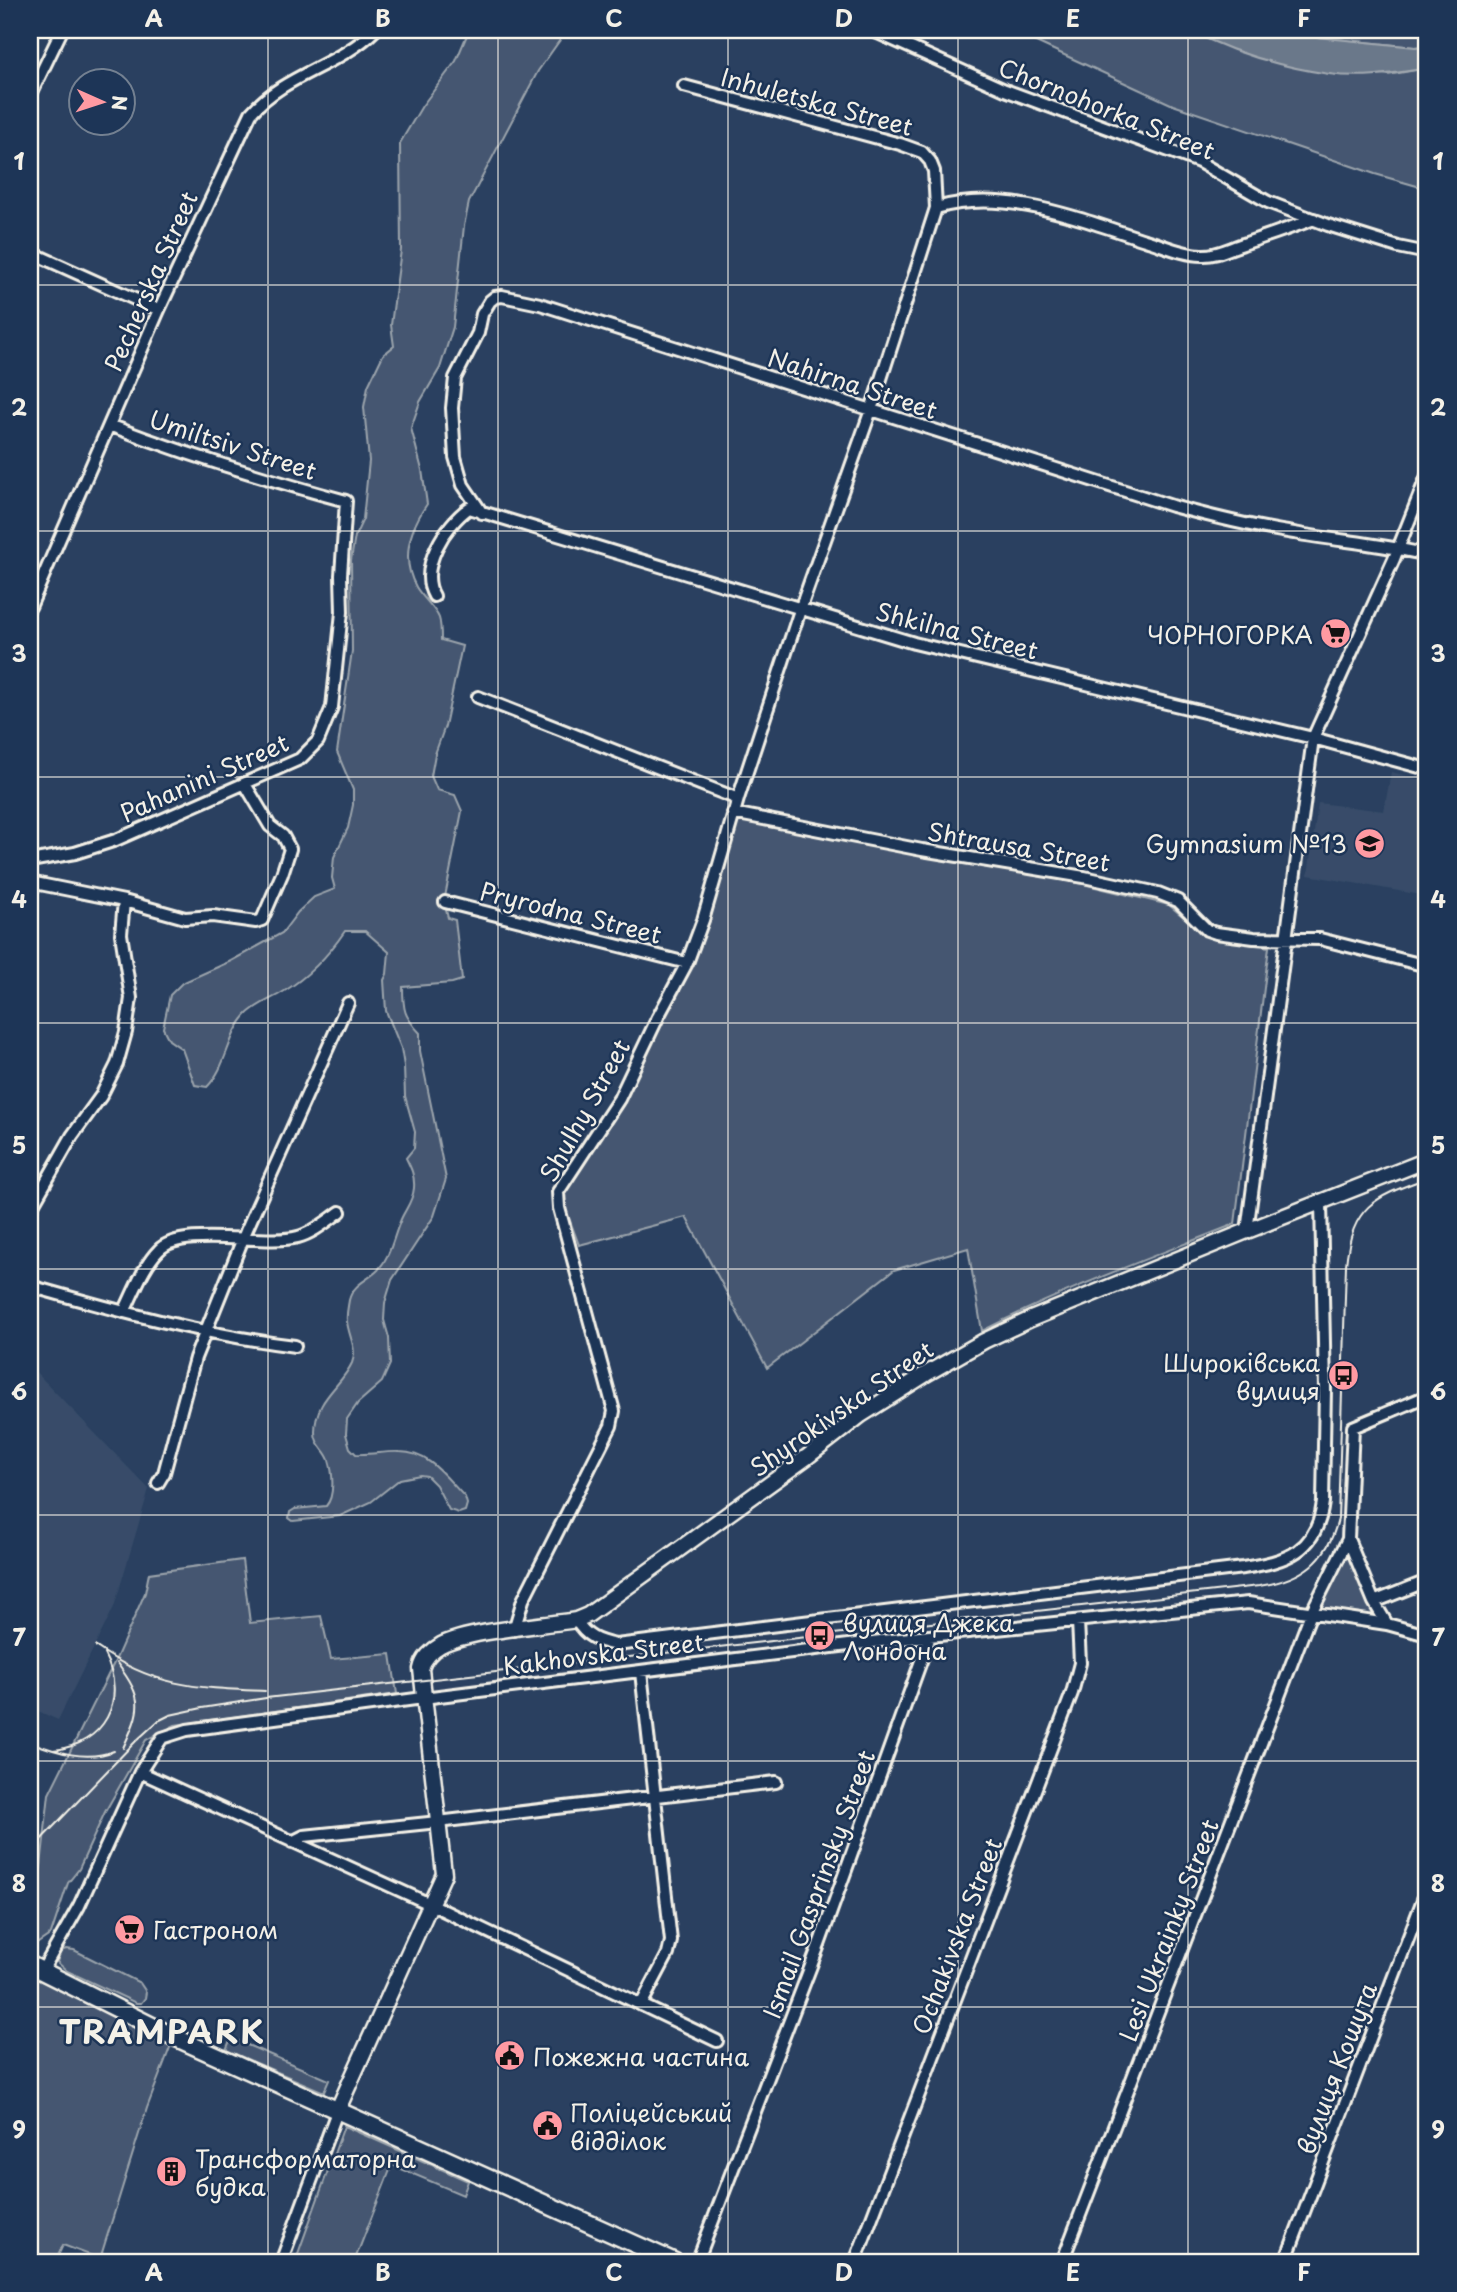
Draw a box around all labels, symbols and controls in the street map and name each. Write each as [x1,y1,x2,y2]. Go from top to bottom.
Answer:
text: A [145,0,163,35]
text: B [375,0,391,35]
text: C [605,0,623,35]
text: D [835,0,853,35]
text: E [1066,0,1080,35]
text: F [1297,0,1311,35]
street label: Chornohorka Street [994,48,1221,168]
street label: Inhuletska Street [717,58,917,144]
north arrow [66,66,136,136]
text: N [106,95,134,111]
text: 1 [14,143,25,178]
text: 1 [1433,143,1444,178]
street label: Pecherska Street [94,185,206,377]
street label: Nahirna Street [764,339,942,427]
text: 2 [11,389,27,424]
text: 2 [1430,389,1446,424]
street label: Umiltsiv Street [145,400,322,488]
street label: Shkilna Street [872,592,1042,668]
place label: ЧОРНОГОРКА [1147,616,1313,652]
supermarket icon: ЧОРНОГОРКА [1319,617,1353,651]
text: 3 [11,635,27,670]
text: 3 [1430,635,1446,670]
street label: Pahanini Street [114,724,294,830]
street label: Shtrausa Street [925,812,1113,880]
place label: Gymnasium №13 [1145,825,1347,861]
school or university icon: Gymnasium №13 [1353,826,1387,860]
street label: Pryrodna Street [477,872,666,952]
text: 4 [11,881,27,916]
text: 4 [1430,881,1446,916]
street label: Shulhy Street [530,1032,638,1188]
text: 5 [12,1127,26,1162]
text: 5 [1431,1127,1445,1162]
street label: Shyrokivska Street [742,1331,940,1485]
place label: Широківська вулиця [1163,1344,1320,1408]
bus stop icon: Широківська вулиця [1326,1359,1360,1393]
text: 6 [11,1373,27,1408]
text: 6 [1430,1373,1446,1408]
place label: вулиця Джека Лондона [843,1604,1014,1668]
text: 7 [12,1619,26,1654]
bus stop icon: вулиця Джека Лондона [803,1619,837,1653]
text: 7 [1431,1619,1445,1654]
street label: Kakhovska Street [501,1623,705,1683]
street label: Ismail Gasprinsky Street [753,1745,883,2023]
street label: Lesi Ukrainky Street [1109,1813,1227,2046]
street label: Ochakivska Street [902,1833,1010,2039]
text: 8 [12,1865,26,1900]
text: 8 [1431,1865,1445,1900]
place label: Гастроном [153,1911,278,1947]
supermarket icon: Гастроном [113,1912,147,1946]
street label: вулиця Кошута [1287,1977,1385,2159]
district label: TRAMPARK [58,2007,266,2055]
place label: Пожежна частина [533,2038,749,2074]
public building icon: Пожежна частина [493,2039,527,2073]
place label: Поліцейський відділок [570,2094,732,2158]
public building icon: Поліцейський відділок [530,2109,564,2143]
text: 9 [12,2111,26,2146]
text: 9 [1431,2111,1445,2146]
place label: Трансформаторна будка [195,2140,416,2204]
building icon: Трансформаторна будка [155,2155,189,2189]
text: A [145,2254,163,2289]
text: B [375,2254,391,2289]
text: C [605,2254,623,2289]
text: D [835,2254,853,2289]
text: E [1066,2254,1080,2289]
text: F [1297,2254,1311,2289]

